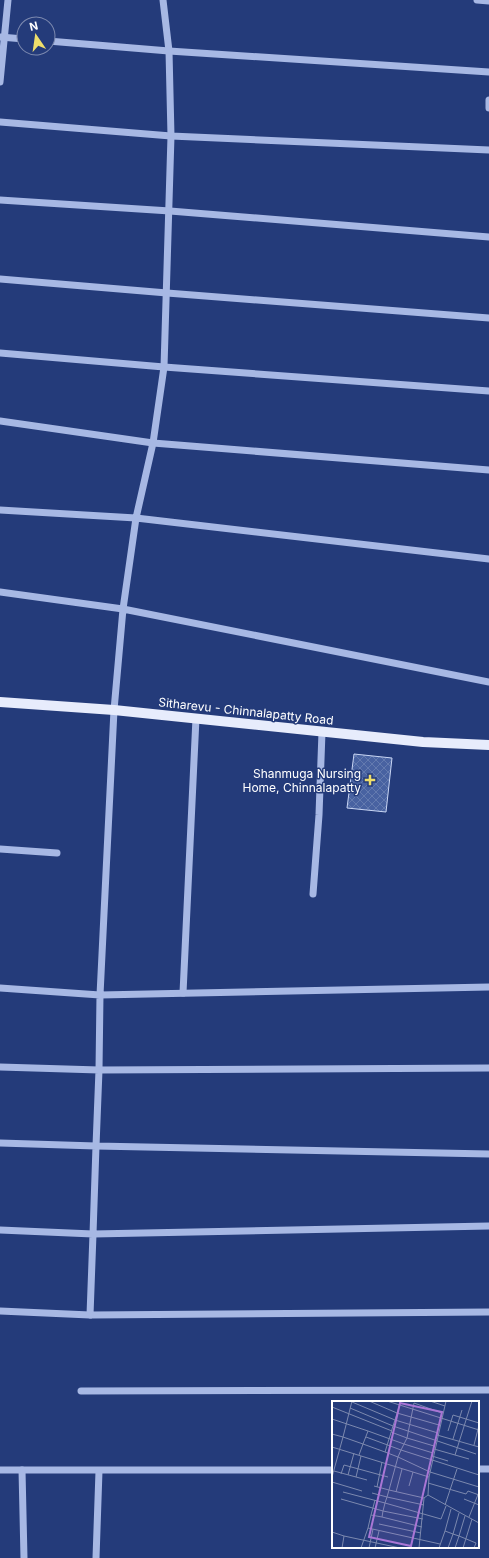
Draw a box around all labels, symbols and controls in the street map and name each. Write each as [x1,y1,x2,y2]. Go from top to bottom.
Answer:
north arrow [16,16,56,56]
text: N [28,18,39,34]
street label: Sitharevu - Chinnalapatty Road [158,694,334,728]
place label: Shanmuga Nursing Home, Chinnalapatty [242,766,361,795]
marker: Shanmuga Nursing Home, Chinnalapatty [364,774,376,786]
inset map [332,1401,479,1548]

